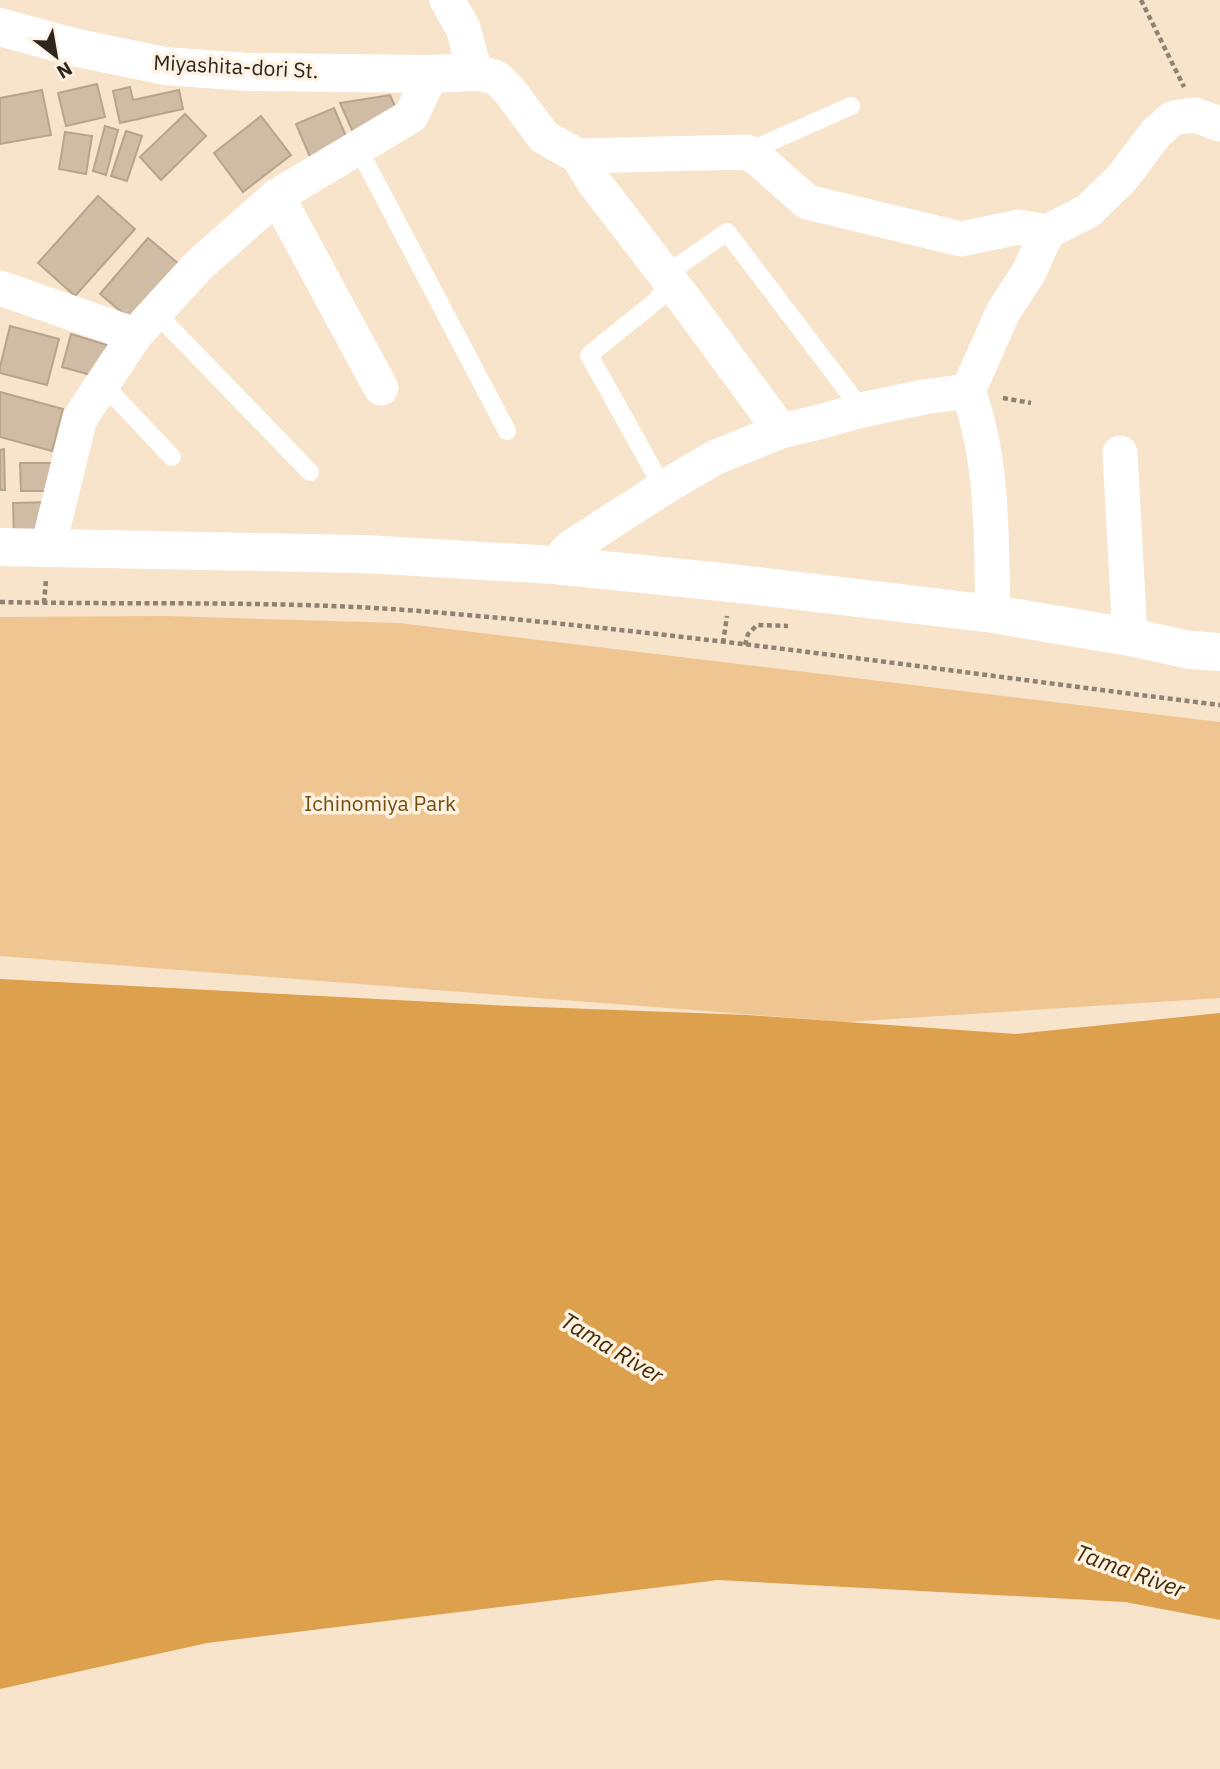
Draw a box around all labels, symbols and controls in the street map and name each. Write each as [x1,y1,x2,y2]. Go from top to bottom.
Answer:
north arrow [21,21,91,91]
street label: Miyashita-dori St. [153,48,319,84]
text: N [53,57,77,84]
park label: Ichinomiya Park [304,789,456,817]
water label: Tama River [556,1305,670,1390]
water label: Tama River [1071,1536,1190,1604]

